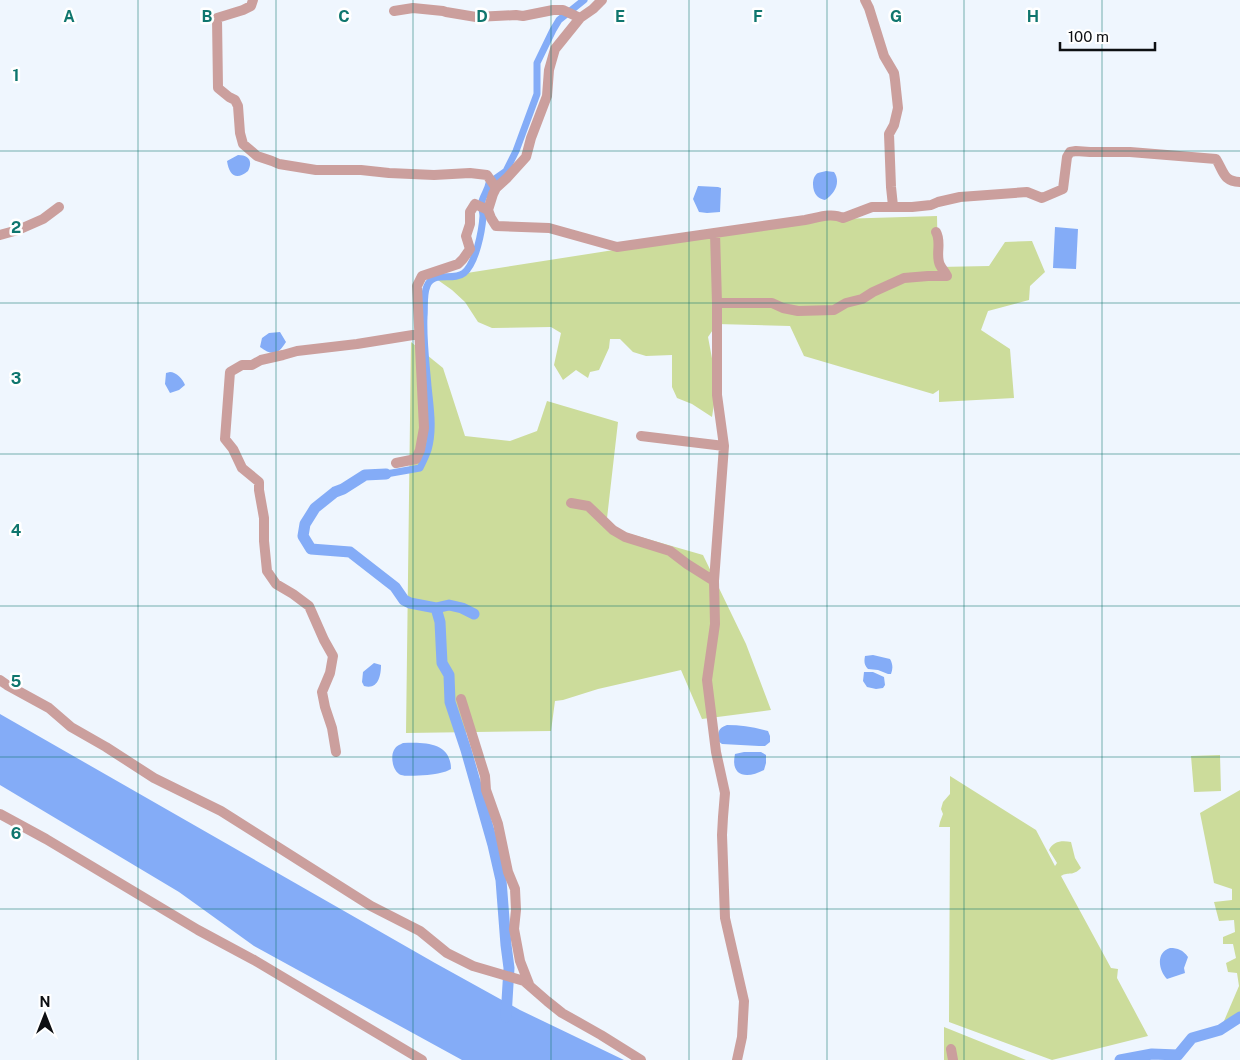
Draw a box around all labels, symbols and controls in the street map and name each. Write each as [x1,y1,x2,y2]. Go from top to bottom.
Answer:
text: A [63,7,75,26]
text: B [202,7,213,26]
text: C [338,7,350,26]
text: D [476,7,488,26]
text: E [615,7,625,26]
text: F [753,7,763,26]
text: G [890,7,902,26]
text: H [1027,7,1039,26]
scale bar [1060,20,1155,52]
text: 100 m [1068,28,1109,45]
text: 1 [13,66,19,85]
text: 2 [11,218,21,237]
text: 3 [11,369,21,388]
text: 4 [11,521,22,540]
text: 5 [11,672,22,691]
text: 6 [11,824,21,843]
north arrow [20,990,70,1040]
text: N [40,994,50,1010]

